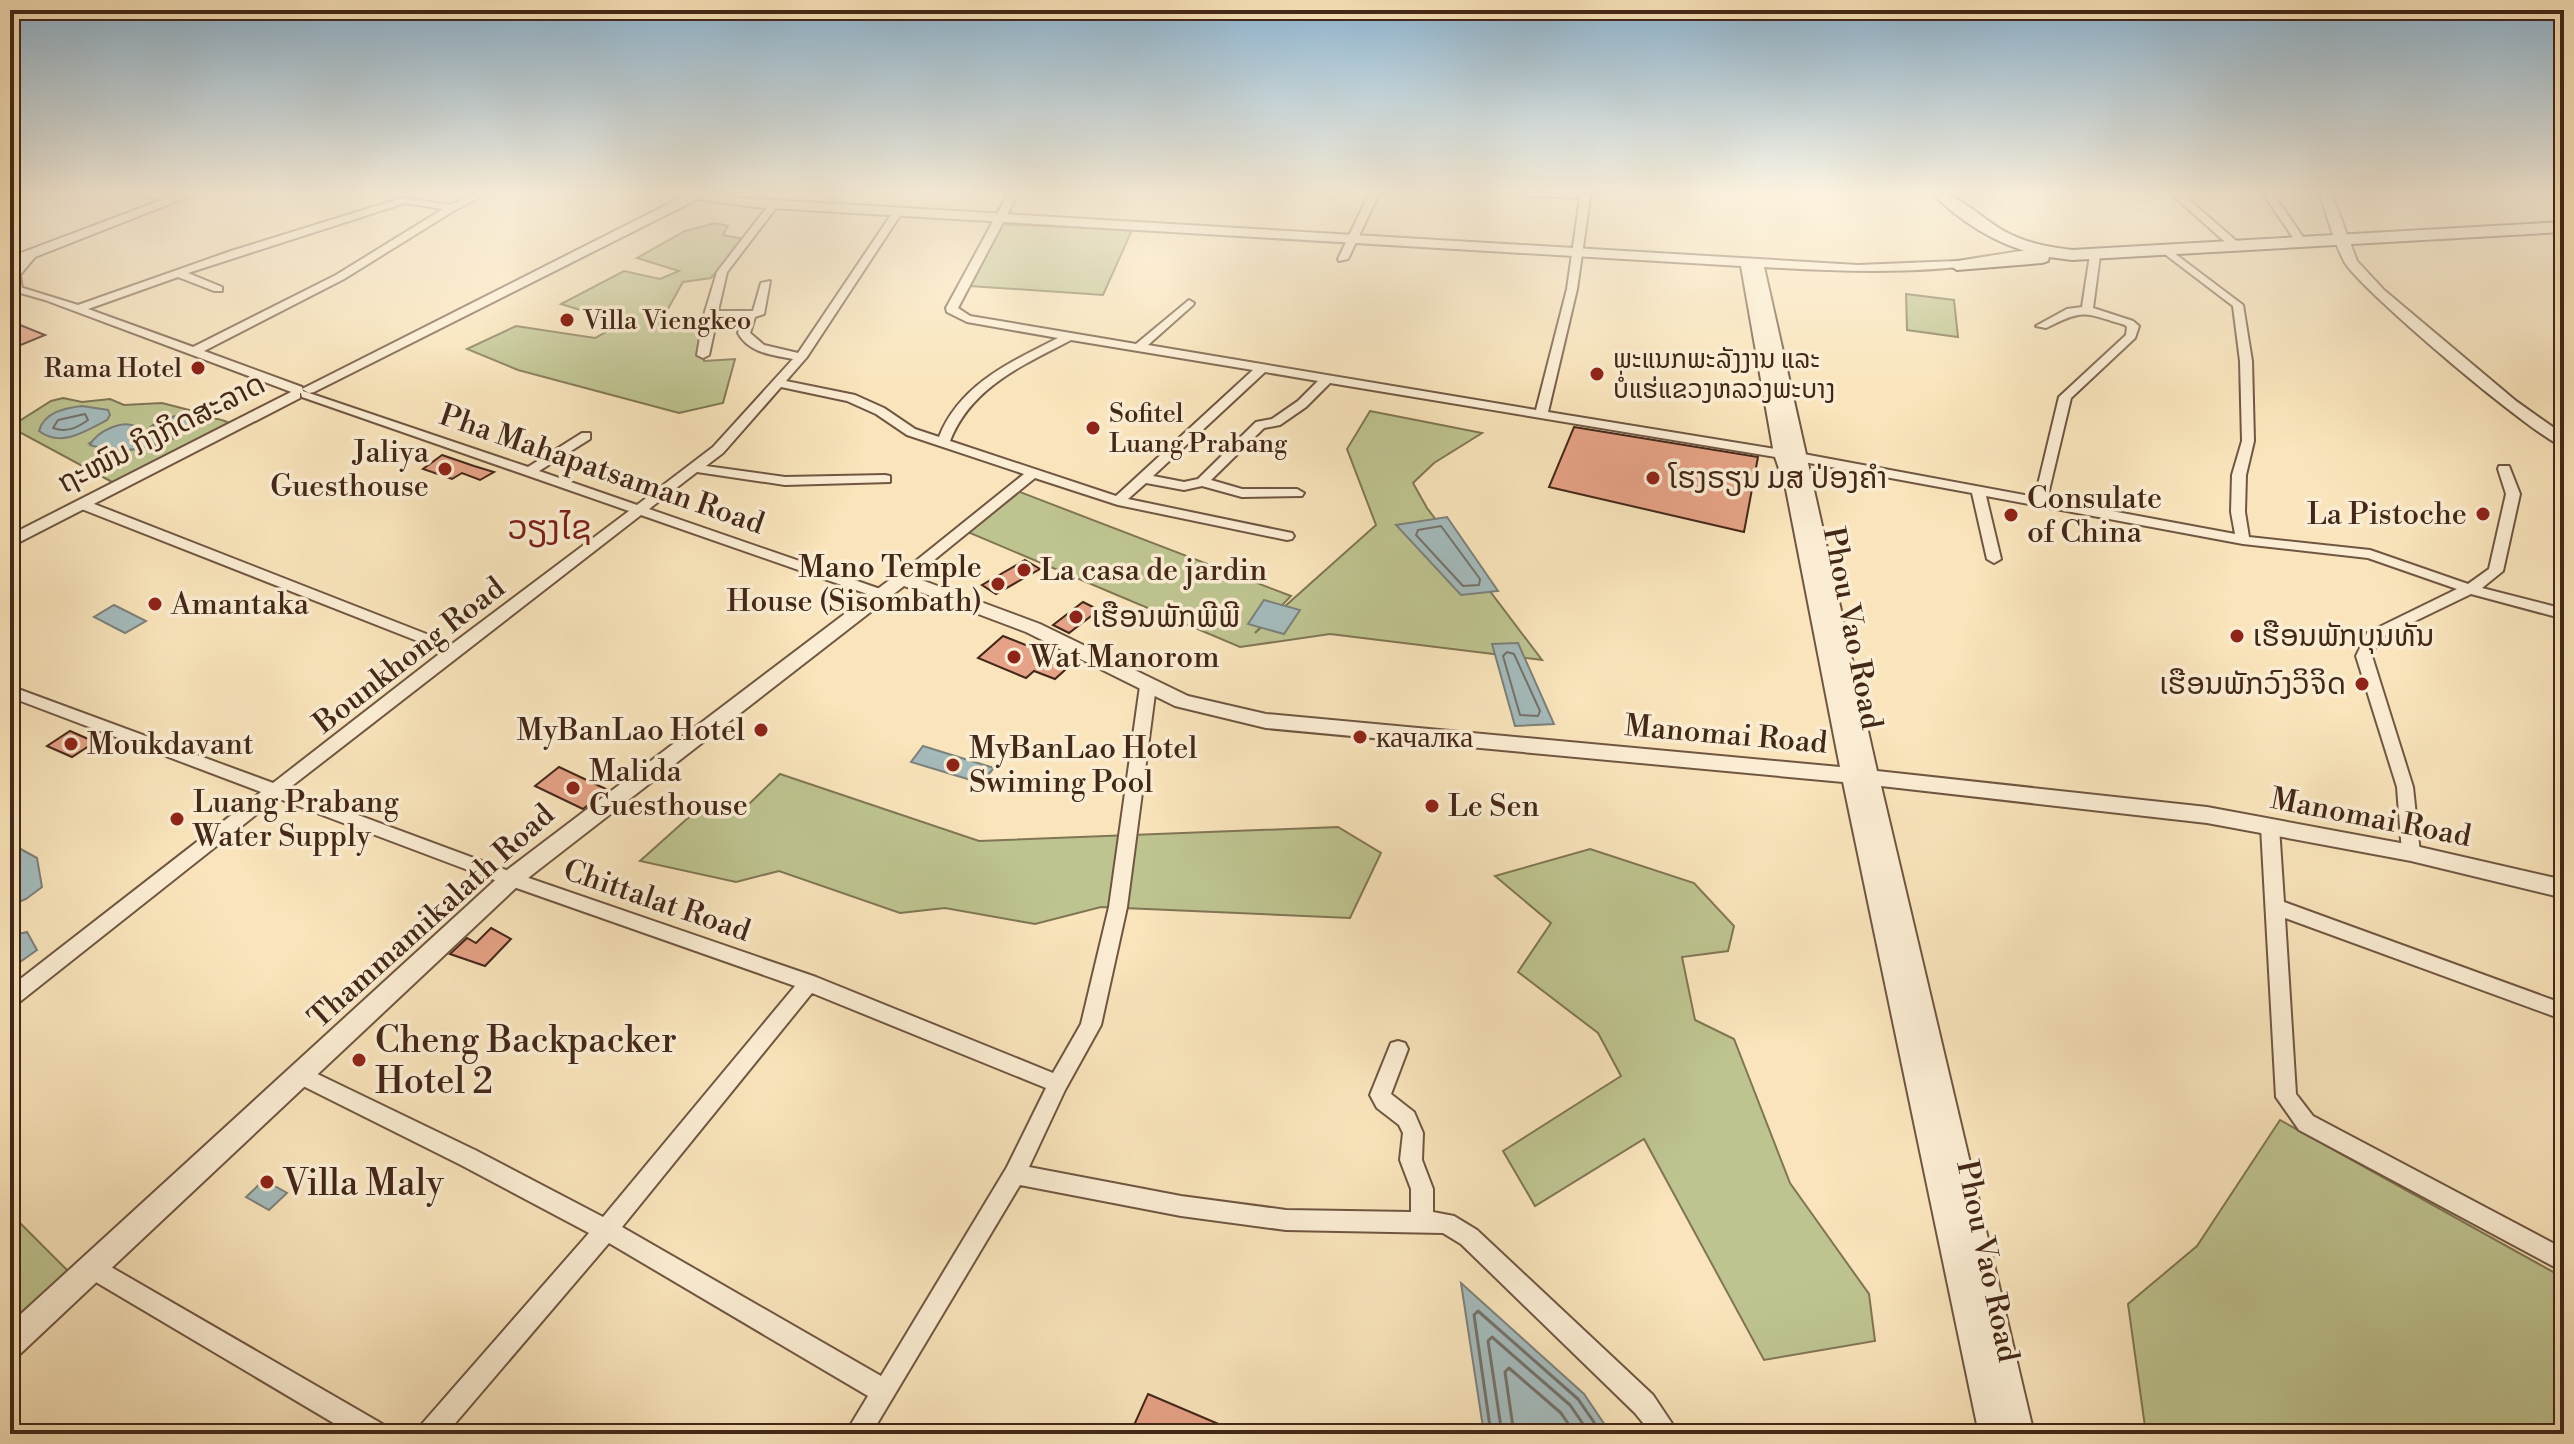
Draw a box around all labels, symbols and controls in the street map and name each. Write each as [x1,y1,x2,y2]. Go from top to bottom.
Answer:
place label: Villa Viengkeo [582,305,751,337]
marker: Villa Viengkeo [558,311,576,329]
place label: ພະແນກພະລັງງານ ແລະ ບໍ່ແຮ່ແຂວງຫລວງພະບາງ [1613,344,1835,406]
place label: Rama Hotel [44,353,182,385]
marker: Rama Hotel [189,359,207,377]
street label: ຖະໜົນ ກິງກິດສະລາດ [51,365,272,503]
marker: ພະແນກພະລັງງານ ແລະ ບໍ່ແຮ່ແຂວງຫລວງພະບາງ [1588,365,1606,383]
street label: Pha Mahapatsaman Road [434,396,769,543]
place label: Sofitel Luang Prabang [1109,398,1288,460]
marker: Sofitel Luang Prabang [1084,419,1102,437]
place label: Jaliya Guesthouse [270,434,430,506]
marker: Jaliya Guesthouse [436,460,454,478]
place label: ໂຮງຣຽນ ມສ ປ່ອງຄຳ [1667,460,1887,498]
marker: ໂຮງຣຽນ ມສ ປ່ອງຄຳ [1644,469,1662,487]
place label: Consulate of China [2027,480,2162,552]
place label: La Pistoche [2307,496,2467,534]
marker: La Pistoche [2474,505,2492,523]
marker: Consulate of China [2002,506,2020,524]
district label: ວຽງໄຊ [508,508,592,550]
street label: Phou Vao Road [1814,524,1890,733]
place label: Mano Temple House (Sisombath) [726,549,982,621]
place label: La casa de jardin [1040,552,1267,590]
marker: La casa de jardin [1015,561,1033,579]
street label: Bounkhong Road [306,569,513,743]
marker: Mano Temple House (Sisombath) [989,575,1007,593]
place label: Amantaka [170,586,310,624]
marker: Amantaka [146,595,164,613]
place label: ເຮືອນພັກພີພີ [1092,599,1240,637]
marker: ເຮືອນພັກພີພີ [1067,608,1085,626]
place label: ເຮືອນພັກບຸນທັນ [2253,618,2434,656]
marker: ເຮືອນພັກບຸນທັນ [2228,627,2246,645]
place label: Wat Manorom [1029,639,1219,677]
marker: Wat Manorom [1005,648,1023,666]
place label: ເຮືອນພັກວົງວິຈິດ [2159,666,2346,704]
marker: ເຮືອນພັກວົງວິຈິດ [2353,675,2371,693]
street label: Manomai Road [1623,707,1829,763]
place label: MyBanLao Hotel [517,712,745,750]
place label: качалка [1376,719,1473,757]
marker: MyBanLao Hotel [752,721,770,739]
place label: Moukdavant [87,726,254,764]
marker: качалка [1351,728,1369,746]
place label: MyBanLao Hotel Swiming Pool [969,730,1198,802]
marker: Moukdavant [62,735,80,753]
place label: Malida Guesthouse [589,753,748,825]
marker: MyBanLao Hotel Swiming Pool [944,756,962,774]
marker: Malida Guesthouse [564,779,582,797]
street label: Manomai Road [2267,780,2474,856]
place label: Luang Prabang Water Supply [192,784,399,856]
place label: Le Sen [1448,788,1540,826]
street label: Thammamikalath Road [301,796,563,1037]
marker: Le Sen [1423,797,1441,815]
marker: Luang Prabang Water Supply [168,810,186,828]
street label: Chittalat Road [558,851,755,951]
place label: Cheng Backpacker Hotel 2 [375,1019,677,1105]
marker: Cheng Backpacker Hotel 2 [350,1051,368,1069]
street label: Phou Vao Road [1947,1157,2027,1366]
place label: Villa Maly [282,1162,444,1207]
marker: Villa Maly [258,1173,276,1191]

